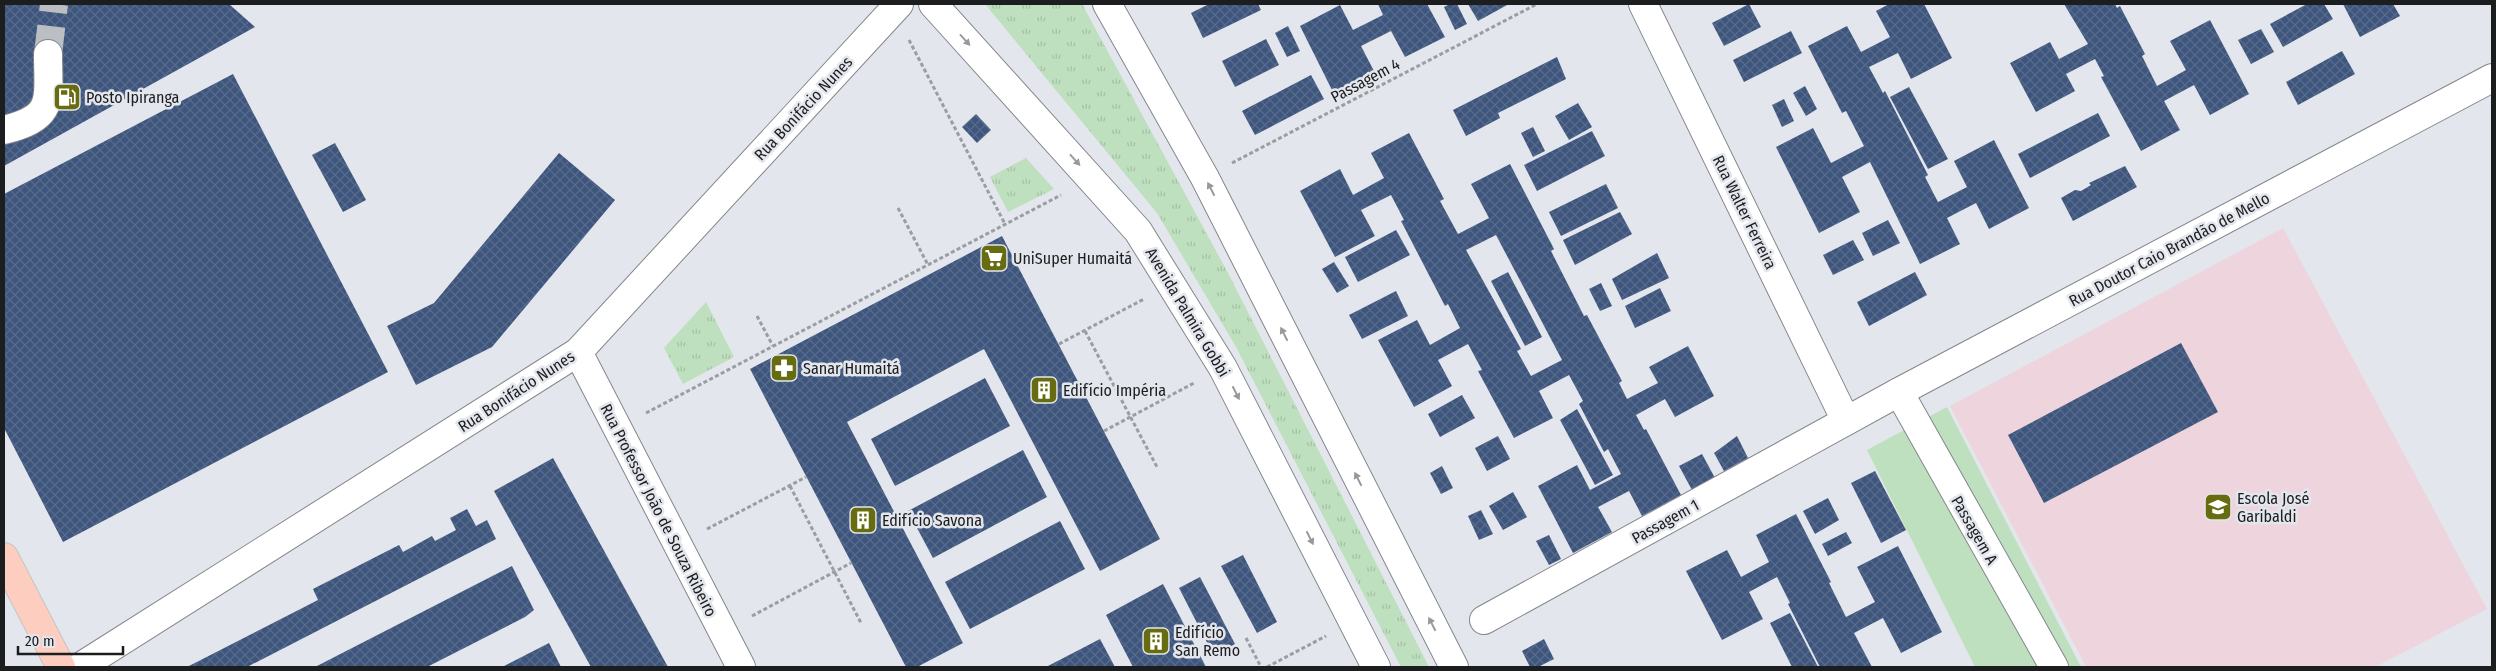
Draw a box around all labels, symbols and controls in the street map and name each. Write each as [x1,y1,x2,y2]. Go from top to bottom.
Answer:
one-way arrow [959,33,971,45]
street label: Rua Bonifácio Nunes [750,52,856,164]
street label: Passagem 4 [1328,54,1403,107]
fuel station icon: Posto Ipiranga [52,82,82,112]
place label: Posto Ipiranga [86,88,180,107]
street label: Rua Walter Ferreira [1709,152,1780,272]
one-way arrow [1069,154,1080,167]
one-way arrow [1207,182,1215,196]
street label: Rua Doutor Caio Brandão de Mello [2066,188,2273,311]
supermarket icon: UniSuper Humaitá [979,243,1009,273]
street label: Avenida Palmira Gobbi [1142,244,1234,380]
place label: UniSuper Humaitá [1013,249,1132,268]
one-way arrow [1280,327,1288,341]
street label: Rua Bonifácio Nunes [454,347,578,436]
pharmacy icon: Sanar Humaitá [769,353,799,383]
place label: Sanar Humaitá [803,359,900,378]
building icon: Edifício Impéria [1029,375,1059,405]
place label: Edifício Impéria [1063,381,1166,400]
one-way arrow [1232,386,1240,400]
street label: Rua Professor João de Souza Ribeiro [596,401,721,620]
one-way arrow [1354,472,1362,486]
place label: Escola José Garibaldi [2237,489,2310,526]
school or university icon: Escola José Garibaldi [2203,492,2233,522]
street label: Passagem A [1947,493,2002,568]
street label: Passagem 1 [1628,495,1702,548]
building icon: Edifício Savona [848,505,878,535]
place label: Edifício Savona [882,511,982,530]
one-way arrow [1306,531,1314,545]
one-way arrow [1427,617,1435,631]
place label: Edifício San Remo [1175,623,1240,660]
scale bar [18,624,122,656]
building icon: Edifício San Remo [1141,626,1171,656]
text: 20 m [25,632,55,650]

